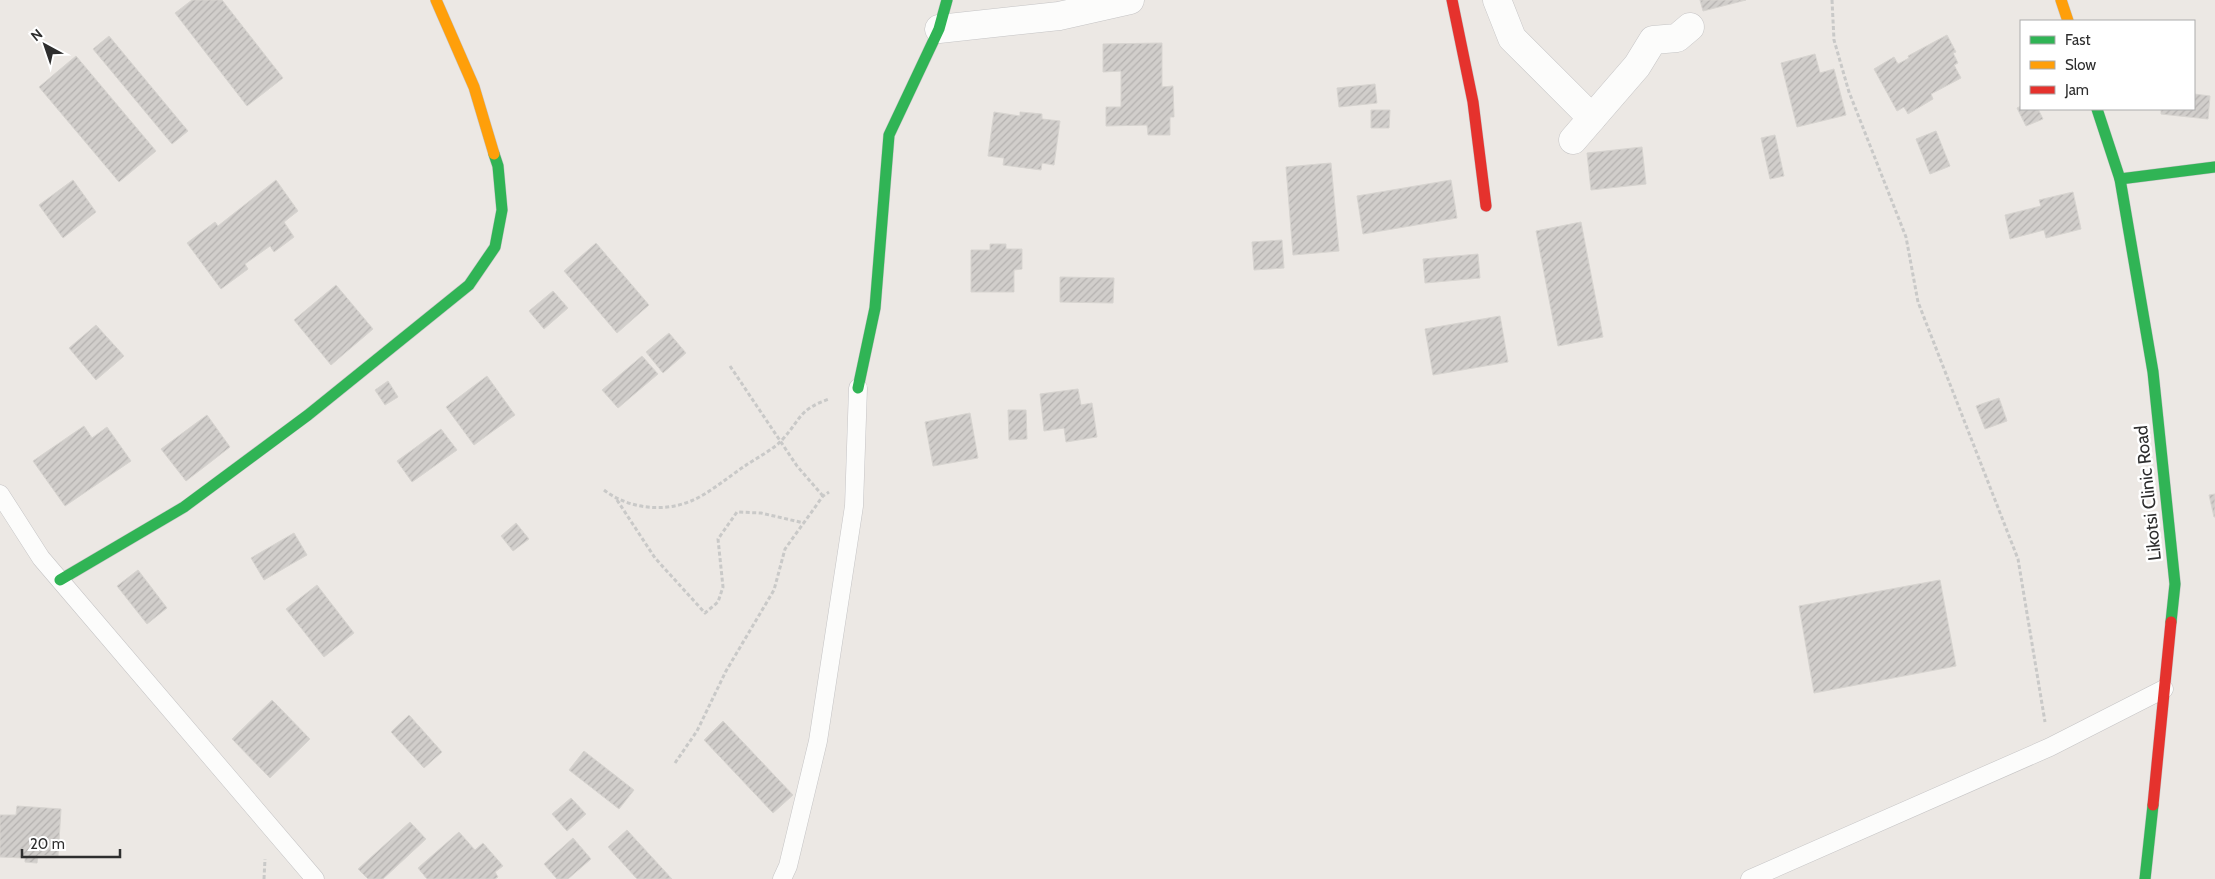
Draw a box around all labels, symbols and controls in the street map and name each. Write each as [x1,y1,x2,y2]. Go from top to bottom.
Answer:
north arrow [20,20,70,70]
legend [2020,20,2195,110]
text: N [27,25,46,45]
text: Fast [2065,31,2090,49]
text: Slow [2065,56,2096,74]
text: Jam [2064,81,2089,99]
street label: Likotsi Clinic Road [2130,424,2166,562]
scale bar [22,826,120,858]
text: 20 m [30,835,65,853]

